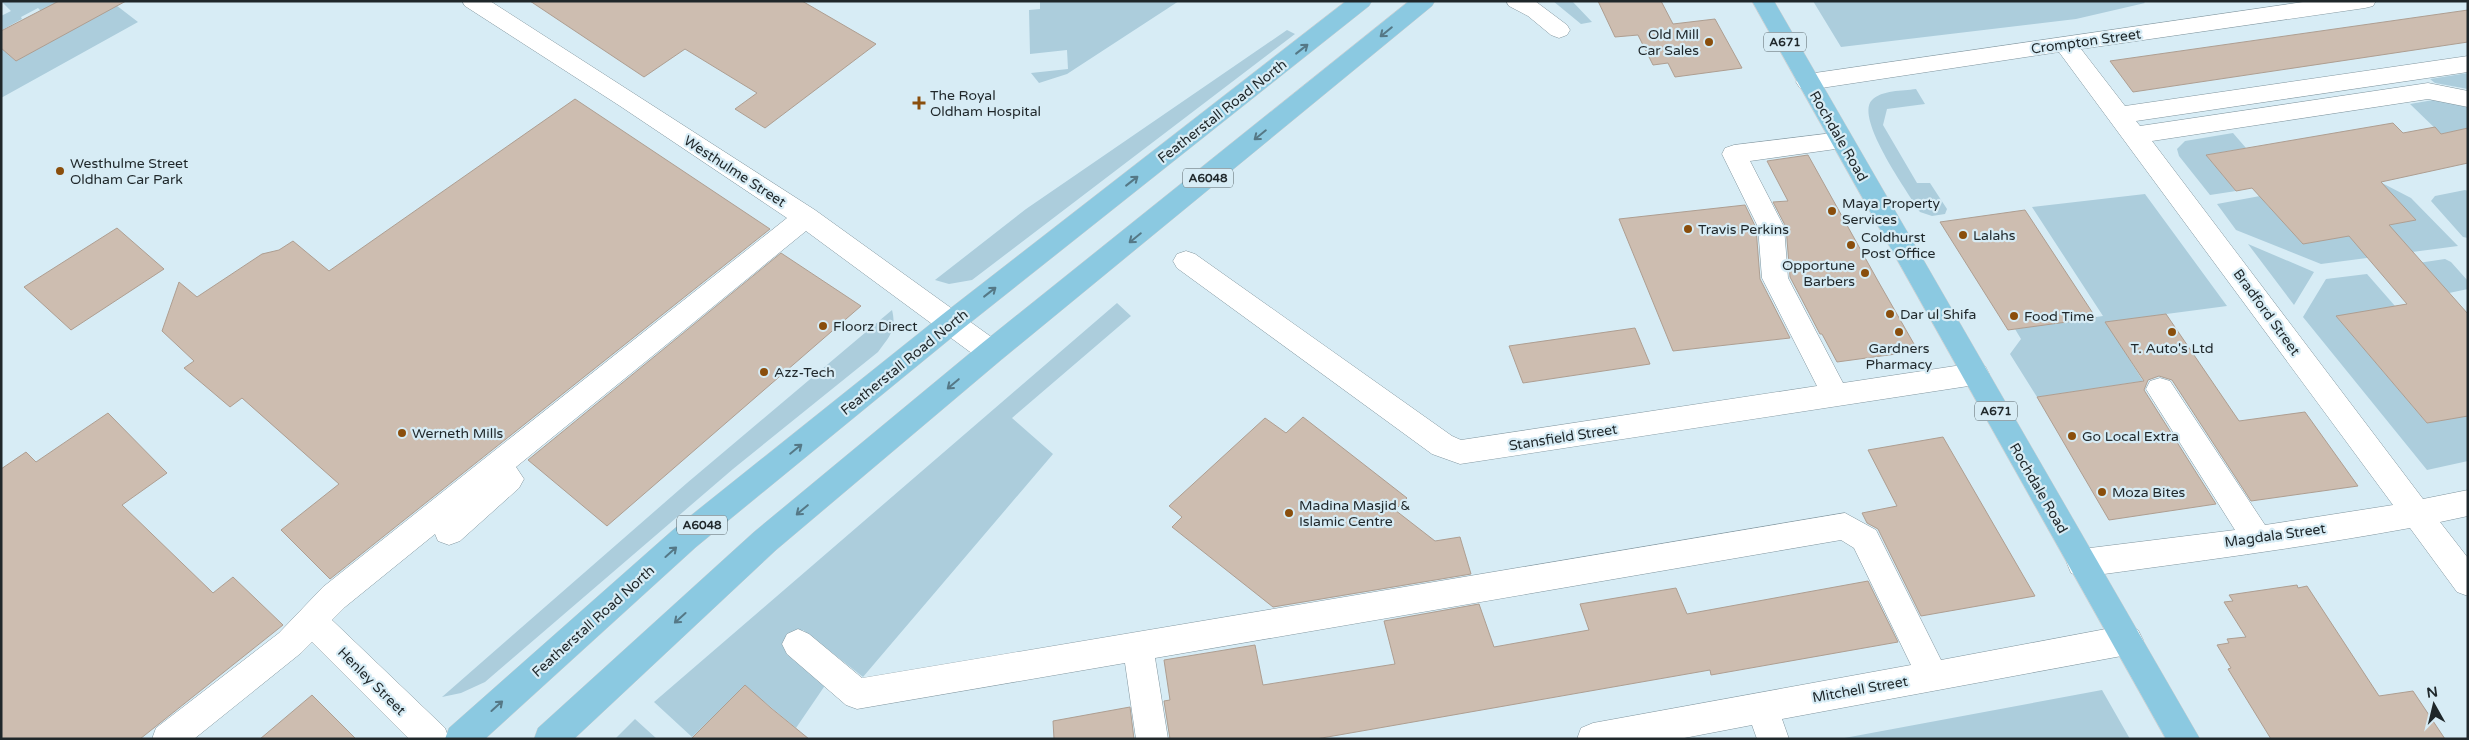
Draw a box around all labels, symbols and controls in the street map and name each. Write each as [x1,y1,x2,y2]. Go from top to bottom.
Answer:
street label: Crompton Street [2030,25,2143,58]
place label: Old Mill Car Sales [1638,26,1699,59]
one-way arrow [1380,27,1393,38]
road number: A671 [1764,32,1806,52]
marker: Old Mill Car Sales [1703,36,1715,48]
one-way arrow [1295,44,1308,55]
street label: Featherstall Road North [1154,56,1290,167]
place label: The Royal Oldham Hospital [930,87,1041,120]
street label: Rochdale Road [1806,88,1871,184]
marker: The Royal Oldham Hospital [912,96,926,110]
one-way arrow [1254,129,1267,141]
street label: Westhulme Street [680,132,790,211]
place label: Westhulme Street Oldham Car Park [70,155,189,188]
marker: Westhulme Street Oldham Car Park [54,165,66,177]
road number: A6048 [1183,168,1233,188]
one-way arrow [1125,176,1138,187]
place label: Maya Property Services [1842,195,1941,228]
marker: Maya Property Services [1826,205,1838,217]
place label: Travis Perkins [1698,221,1789,238]
marker: Travis Perkins [1682,223,1694,235]
place label: Lalahs [1973,227,2016,244]
place label: Coldhurst Post Office [1861,229,1936,262]
marker: Lalahs [1957,229,1969,241]
one-way arrow [1128,232,1141,243]
marker: Coldhurst Post Office [1845,239,1857,251]
place label: Opportune Barbers [1782,257,1855,290]
street label: Bradford Street [2230,266,2304,359]
marker: Opportune Barbers [1859,267,1871,279]
one-way arrow [984,287,997,298]
street label: Featherstall Road North [837,306,971,419]
place label: Dar ul Shifa [1900,306,1976,323]
marker: Dar ul Shifa [1884,308,1896,320]
place label: Food Time [2024,308,2094,325]
marker: Food Time [2008,310,2020,322]
place label: Floorz Direct [833,318,918,335]
marker: Floorz Direct [817,320,829,332]
marker: Gardners Pharmacy [1893,326,1905,338]
marker: T. Auto's Ltd [2166,326,2178,338]
place label: Gardners Pharmacy [1866,340,1933,373]
place label: T. Auto's Ltd [2130,340,2214,357]
place label: Azz-Tech [774,364,835,381]
marker: Azz-Tech [758,366,770,378]
one-way arrow [947,378,960,389]
road number: A671 [1975,402,2017,421]
street label: Stansfield Street [1508,420,1619,454]
place label: Werneth Mills [412,425,504,442]
marker: Werneth Mills [396,427,408,439]
place label: Go Local Extra [2082,428,2179,445]
marker: Go Local Extra [2066,430,2078,442]
street label: Rochdale Road [2006,440,2071,536]
one-way arrow [789,443,802,454]
place label: Moza Bites [2112,484,2186,501]
marker: Moza Bites [2096,486,2108,498]
place label: Madina Masjid & Islamic Centre [1299,497,1411,530]
one-way arrow [796,505,809,516]
marker: Madina Masjid & Islamic Centre [1283,507,1295,519]
road number: A6048 [677,516,727,534]
street label: Magdala Street [2223,520,2327,551]
one-way arrow [664,546,677,557]
street label: Featherstall Road North [529,562,658,681]
one-way arrow [674,612,687,624]
street label: Henley Street [334,644,410,719]
street label: Mitchell Street [1811,673,1910,706]
north arrow [2409,680,2459,730]
text: N [2426,683,2439,702]
one-way arrow [491,700,504,712]

